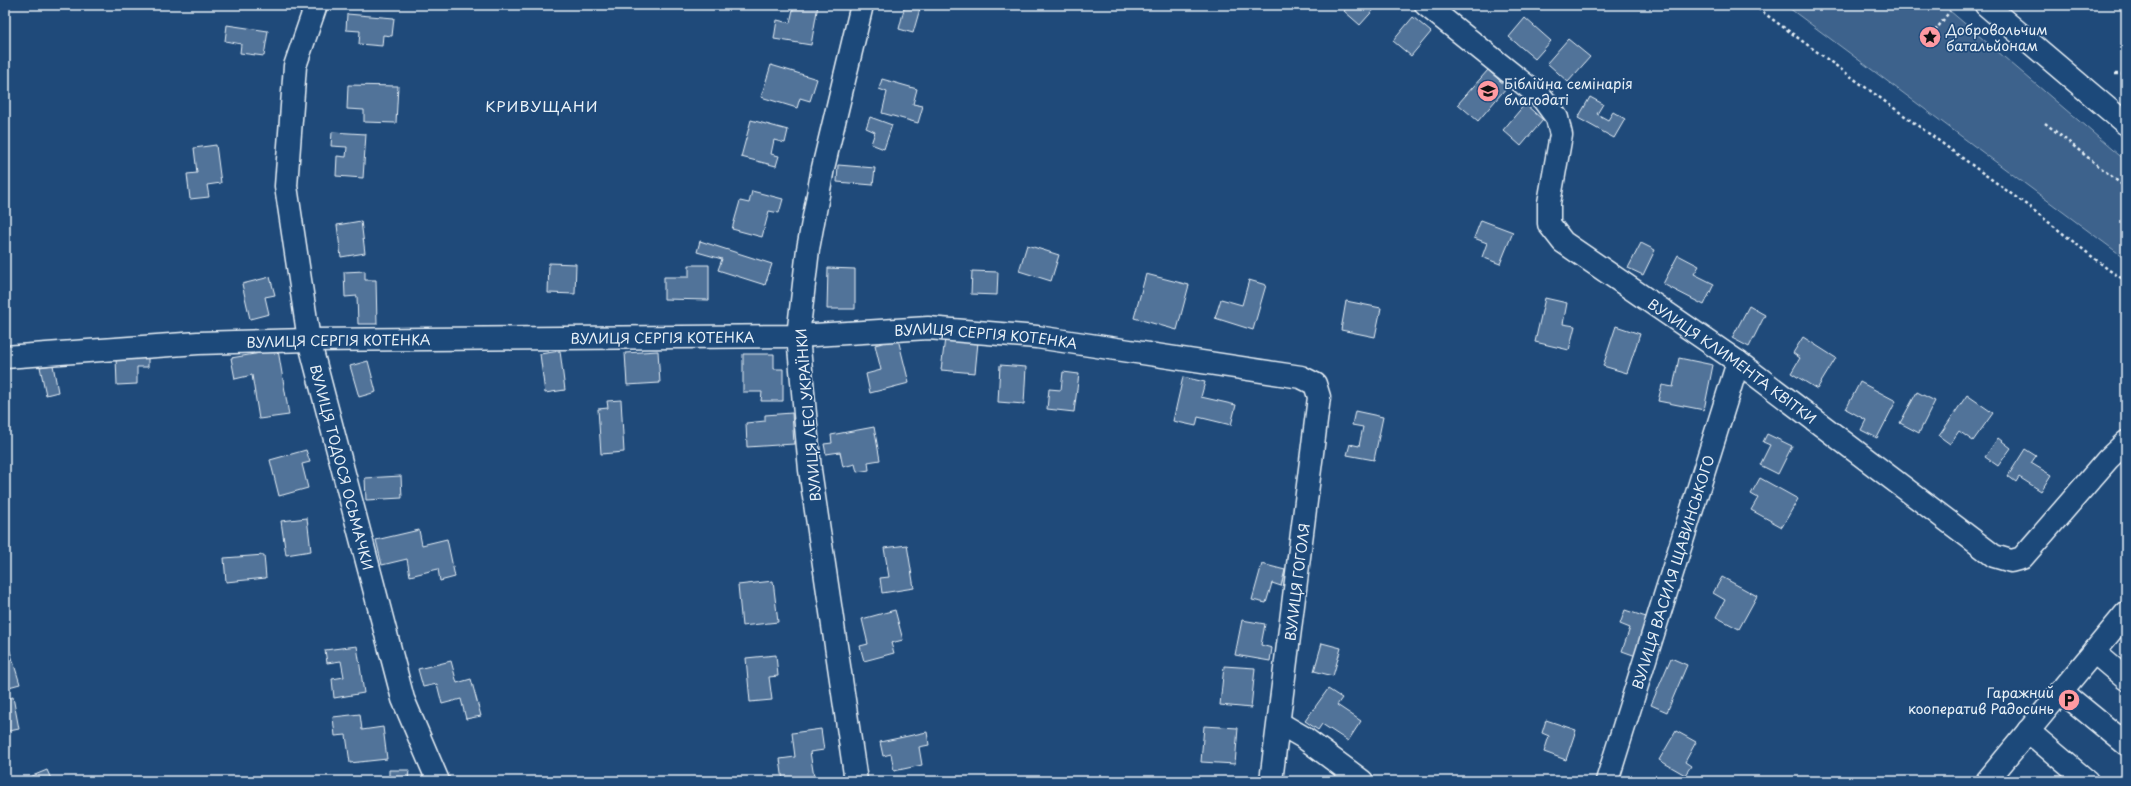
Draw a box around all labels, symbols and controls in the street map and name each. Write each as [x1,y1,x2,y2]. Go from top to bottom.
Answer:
place label: Добровольчим батальйонам [1945,19,2048,56]
place icon: Добровольчим батальйонам [1917,24,1943,50]
place label: Біблійна семінарія благодаті [1504,73,1633,110]
school or university icon: Біблійна семінарія благодаті [1475,78,1501,104]
district label: КРИВУЩАНИ [485,94,599,117]
street label: ВУЛИЦЯ КЛИМЕНТА КВІТКИ [1644,293,1821,429]
street label: ВУЛИЦЯ СЕРГІЯ КОТЕНКА [894,317,1079,354]
street label: ВУЛИЦЯ СЕРГІЯ КОТЕНКА [570,326,755,348]
street label: ВУЛИЦЯ ЛЕСІ УКРАЇНКИ [790,328,826,502]
street label: ВУЛИЦЯ СЕРГІЯ КОТЕНКА [246,329,431,352]
street label: ВУЛИЦЯ ТОДОСЯ ОСЬМАЧКИ [305,362,379,572]
street label: ВУЛИЦЯ ВАСИЛЯ ЩАВИНСЬКОГО [1626,452,1719,692]
street label: ВУЛИЦЯ ГОГОЛЯ [1279,522,1315,642]
place label: Гаражний кооператив Радосинь [1908,682,2054,719]
parking icon: Гаражний кооператив Радосинь [2056,687,2082,713]

